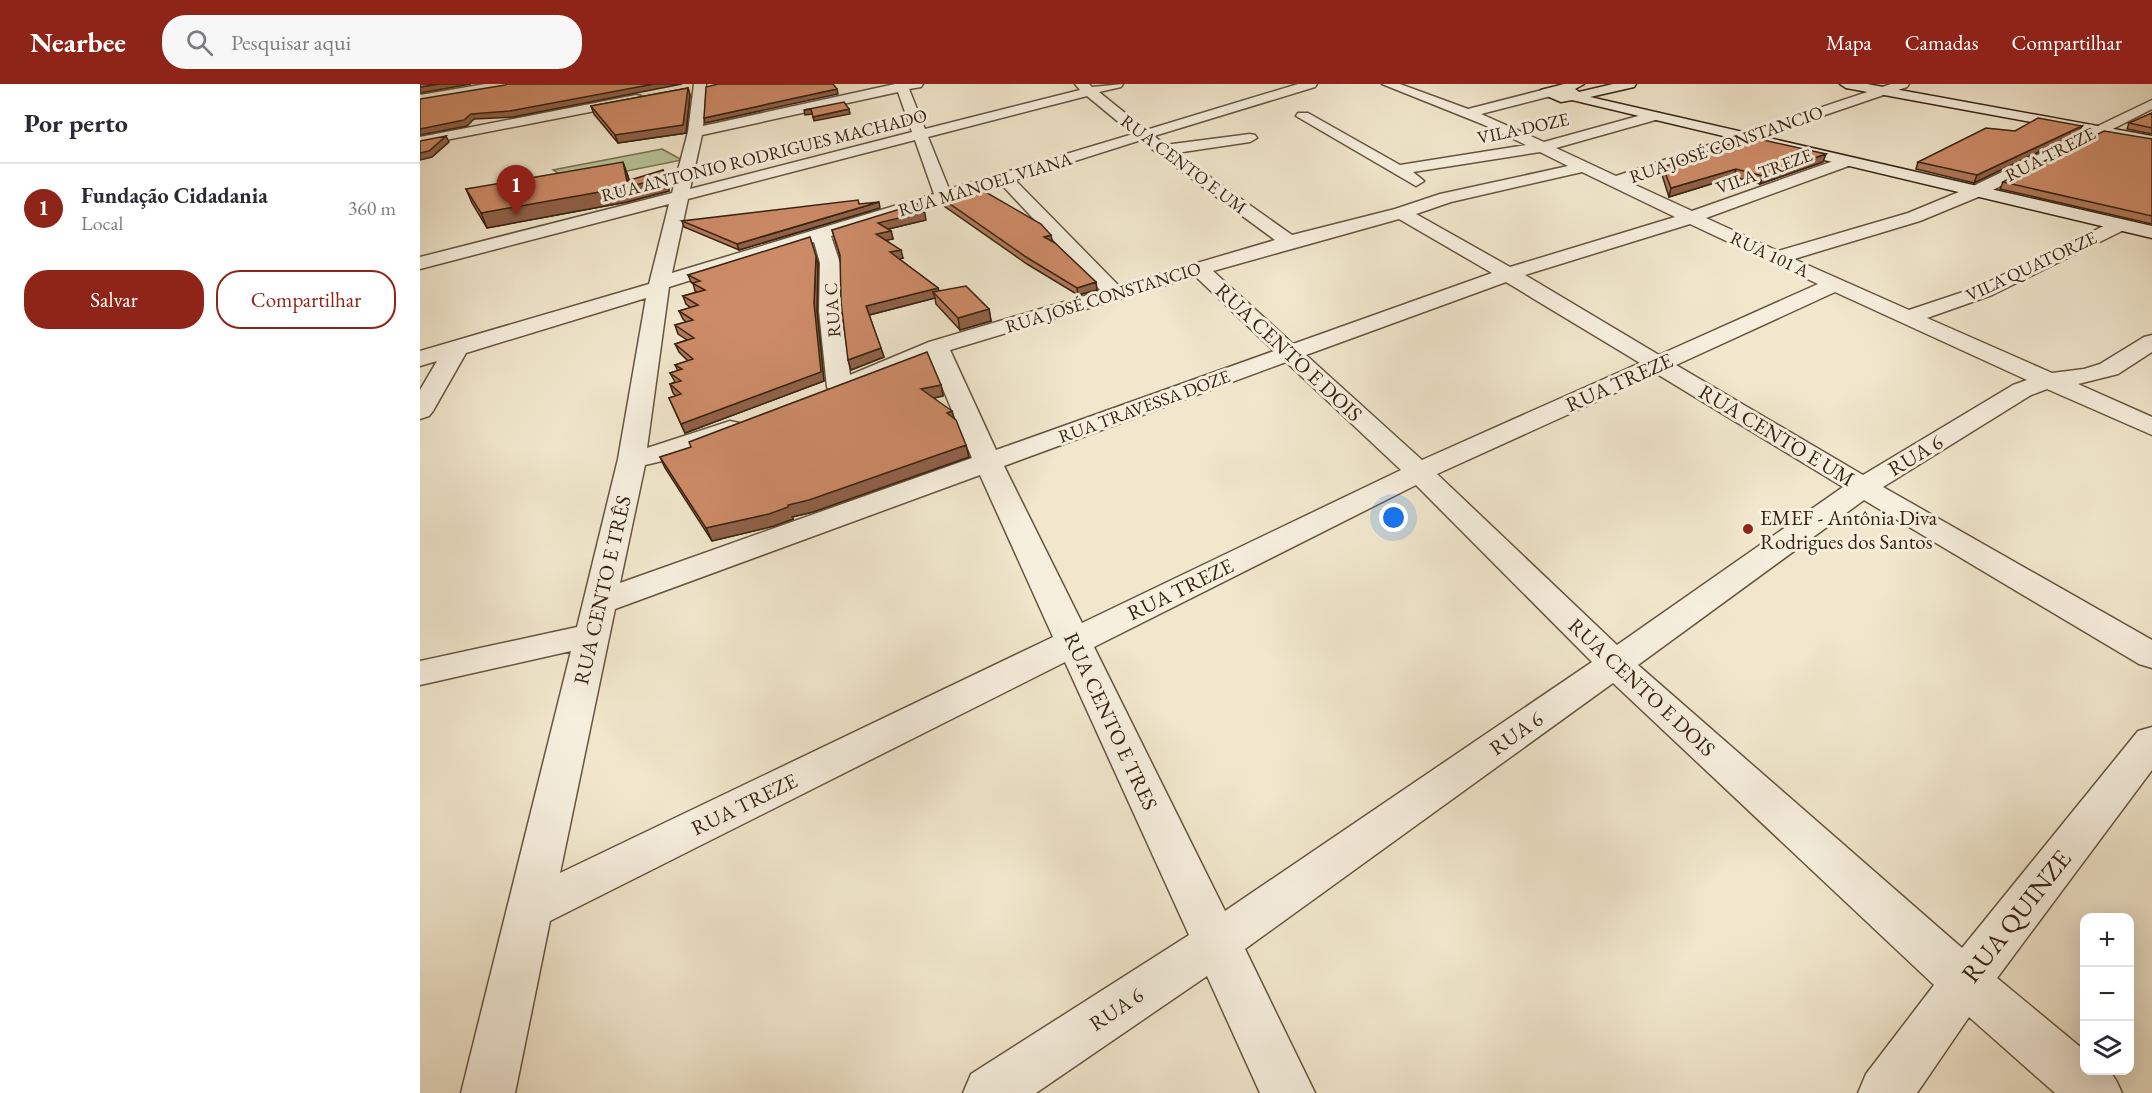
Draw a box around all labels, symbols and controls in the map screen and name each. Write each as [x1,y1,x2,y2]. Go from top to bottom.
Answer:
search box [162,15,582,69]
text: Nearbee [30,24,126,60]
icon: search [183,26,216,59]
text: Pesquisar aqui [231,28,351,57]
text: Mapa [1826,29,1872,56]
text: Camadas [1905,29,1978,56]
text: Compartilhar [2011,29,2122,56]
street label: RUA JOSÉ CONSTANCIO [1626,100,1826,188]
street label: RUA ANTONIO RODRIGUES MACHADO [599,103,929,207]
text: Por perto [24,106,128,140]
street label: VILA DOZE [1475,107,1571,149]
street label: RUA CENTO E UM [1117,109,1251,219]
street label: RUA TREZE [2001,121,2099,187]
street label: VILA TREZE [1713,143,1815,199]
street label: RUA MANOEL VIANA [895,146,1075,221]
pin: 1 [496,166,536,215]
text: Fundação Cidadania [81,181,268,210]
text: 1 [38,195,49,221]
text: 360 m [348,195,396,221]
text: Local [81,210,123,236]
street label: RUA 101 A [1727,226,1813,282]
street label: VILA QUATORZE [1962,226,2100,306]
street label: RUA JOSÉ CONSTANCIO [1002,256,1204,338]
button: Salvar [24,270,204,329]
button: Compartilhar [216,270,396,329]
street label: RUA CENTO E DOIS [1210,277,1368,427]
street label: RUA C [819,282,845,338]
street label: RUA TREZE [1561,346,1677,418]
street label: RUA TRAVESSA DOZE [1055,364,1233,448]
street label: RUA CENTO E UM [1694,378,1860,492]
street label: RUA 6 [1883,428,1947,482]
street label: RUA CENTO E TRÊS [567,493,637,687]
your location [1379,503,1408,532]
place label: EMEF - Antônia Diva Rodrigues dos Santos [1760,504,1938,555]
marker: EMEF - Antônia Diva Rodrigues dos Santos [1741,522,1755,536]
street label: RUA TREZE [1123,552,1238,626]
street label: RUA CENTO E DOIS [1563,612,1721,762]
street label: RUA CENTO E TRES [1058,628,1164,814]
street label: RUA 6 [1484,705,1548,761]
street label: RUA TREZE [687,767,802,841]
street label: RUA QUINZE [1953,842,2079,989]
map controls [2080,913,2134,1075]
button: + [2080,913,2134,967]
button: − [2080,967,2134,1021]
street label: RUA 6 [1084,981,1148,1037]
button: layers [2080,1021,2134,1075]

